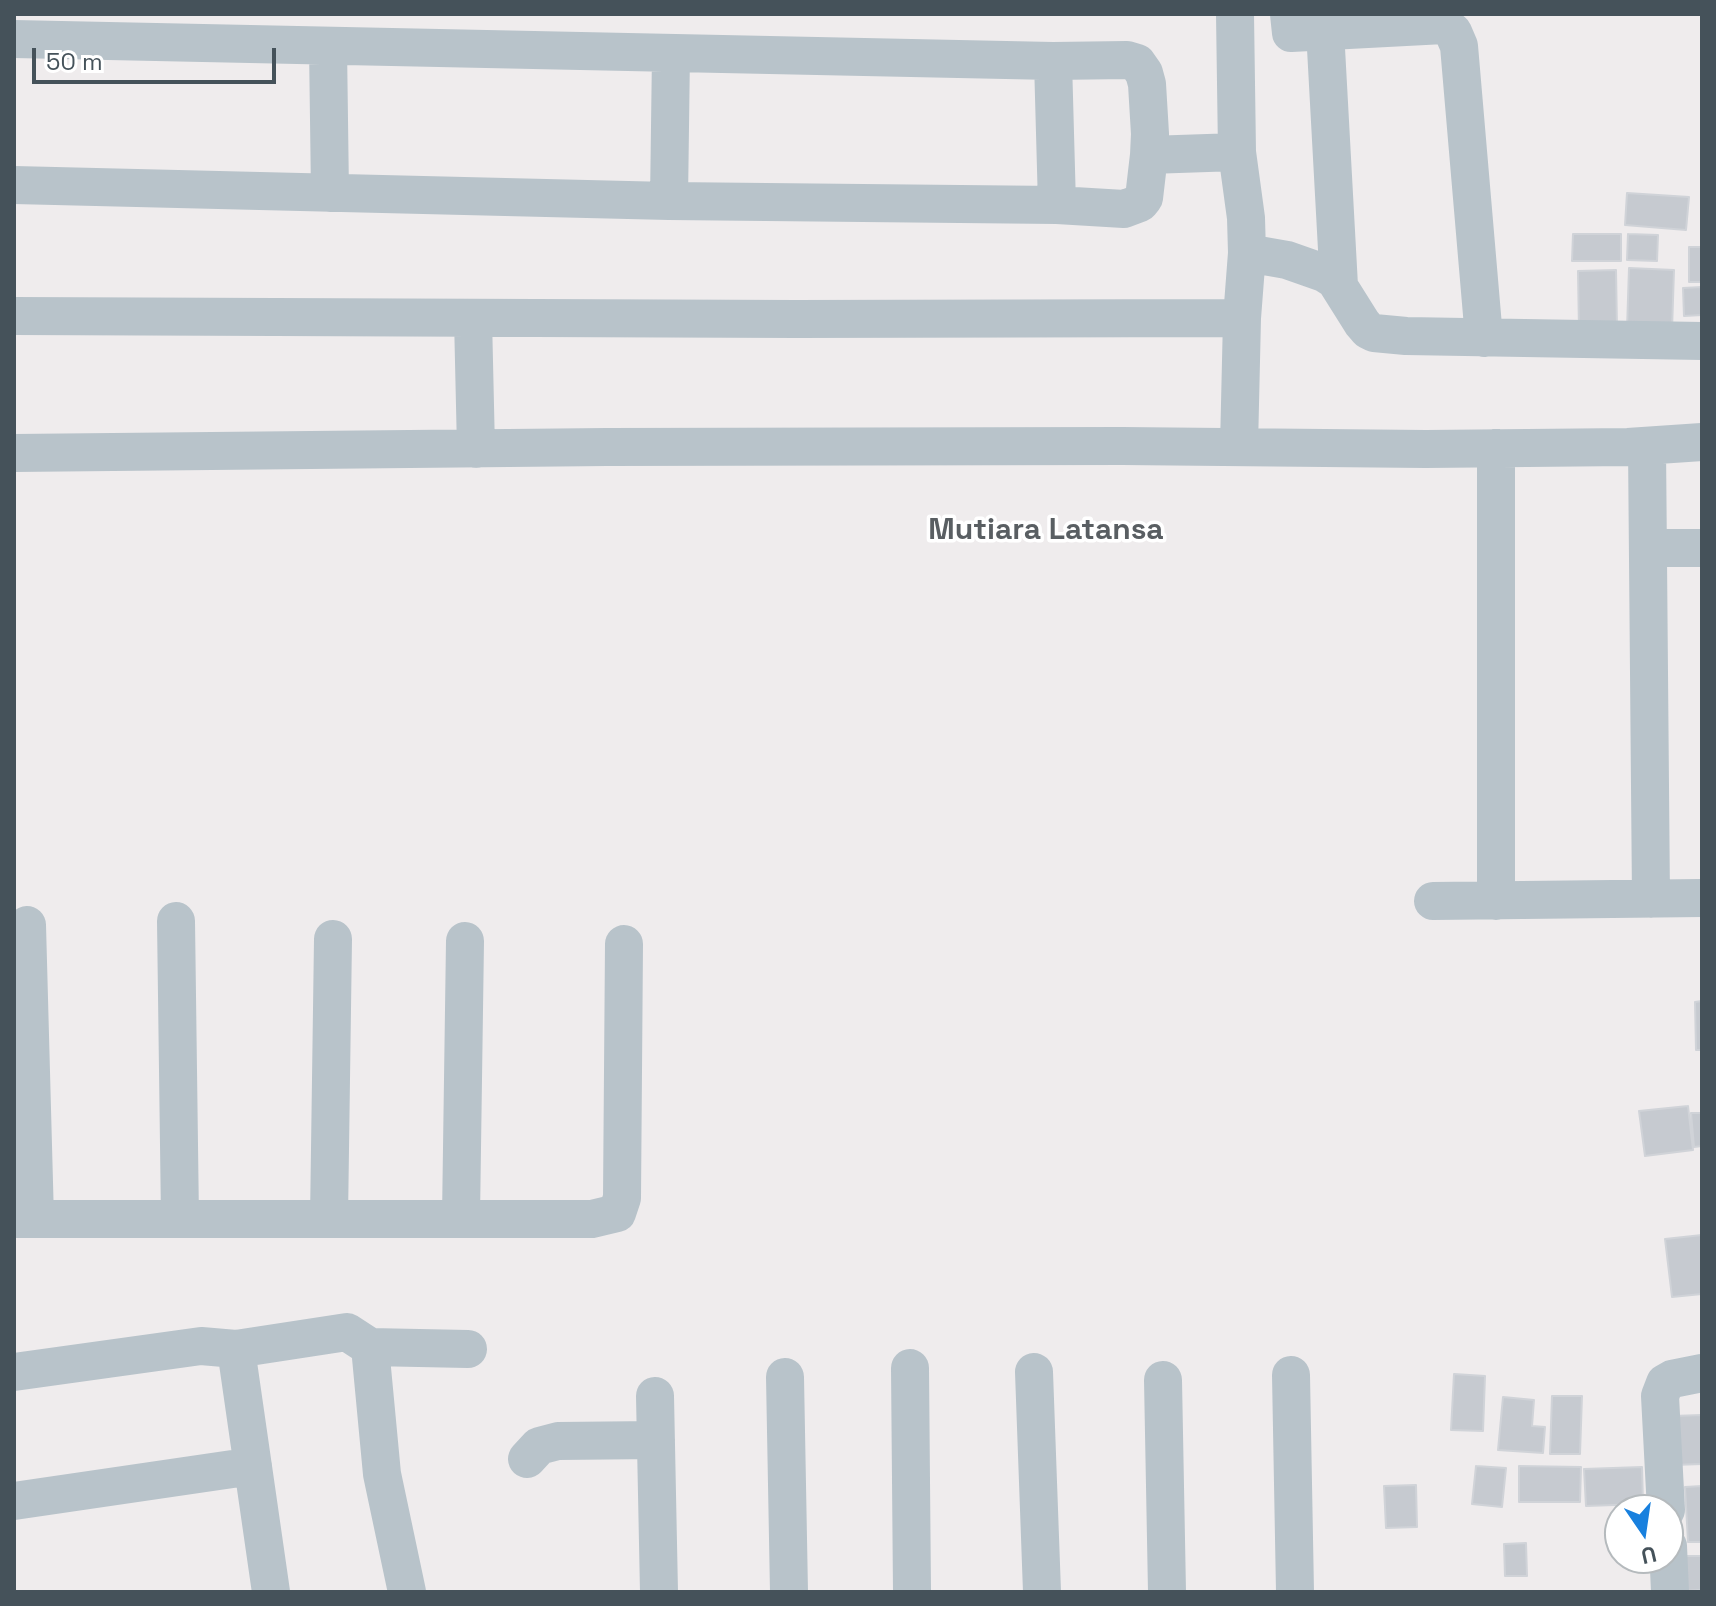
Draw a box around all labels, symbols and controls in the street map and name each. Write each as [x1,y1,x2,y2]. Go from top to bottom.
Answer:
scale bar [36,32,280,82]
text: 50 m [46,46,103,77]
district label: Mutiara Latansa [928,513,1164,549]
north arrow [1604,1494,1684,1574]
text: U [1639,1540,1659,1571]

